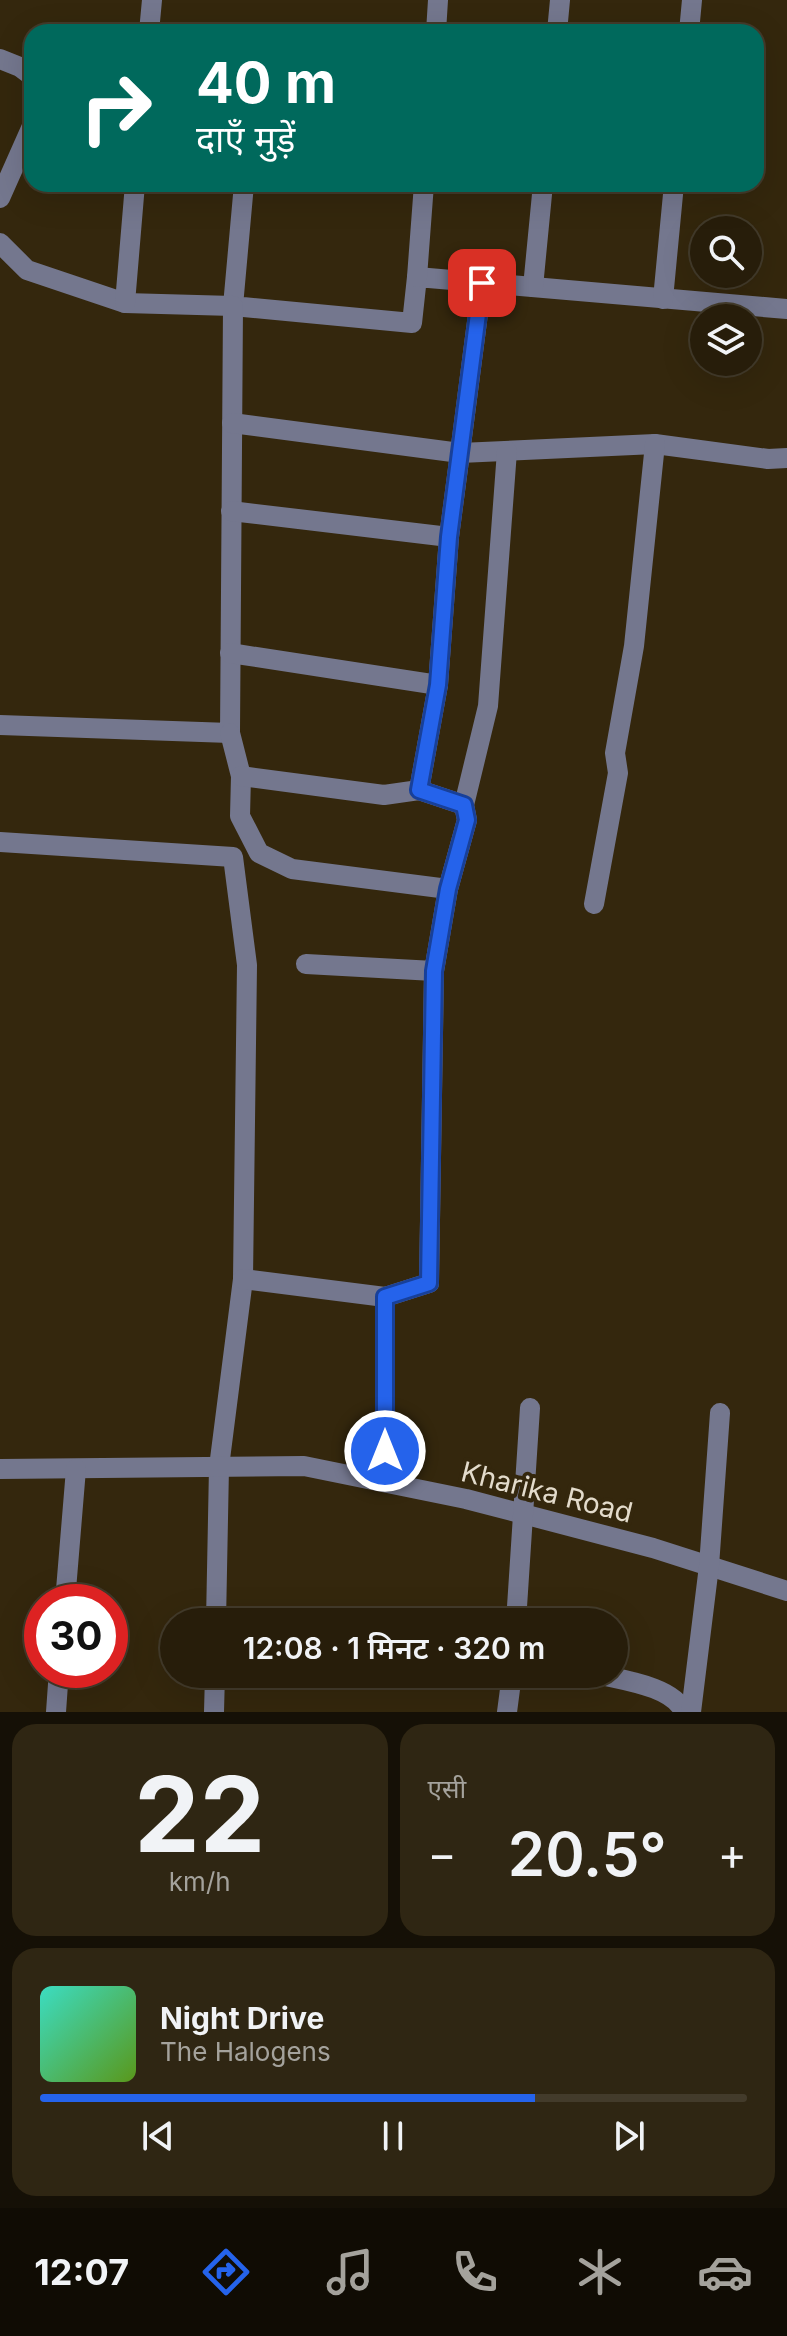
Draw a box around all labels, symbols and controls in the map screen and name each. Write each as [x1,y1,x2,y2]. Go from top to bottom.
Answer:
text: 40 m [196,49,336,117]
icon: right [64,56,168,160]
text: दाएँ मुड़ें [196,117,295,161]
map controls [690,216,762,376]
button: search [690,216,762,288]
pin [448,249,516,317]
icon: arrive [460,261,504,305]
button: layers [690,304,762,376]
position arrow [343,1409,427,1493]
street label: Kharika Road [458,1454,636,1530]
speed limit sign: 30 [24,1584,128,1688]
text: 12:08 · 1 मिनट · 320 m [243,1630,545,1666]
text: 22 [134,1751,265,1877]
text: एसी [428,1773,466,1804]
text: 20.5° [508,1818,667,1890]
text: − [428,1827,457,1881]
text: + [718,1827,747,1881]
text: km/h [169,1866,231,1897]
text: Night Drive [160,2000,324,2036]
text: The Halogens [160,2036,331,2067]
icon: previous [136,2114,180,2158]
icon: pause [371,2114,415,2158]
icon: next [607,2114,651,2158]
icon: directions [198,2244,254,2300]
icon: music [322,2244,378,2300]
icon: phone [447,2244,503,2300]
icon: climate [572,2244,628,2300]
icon: car [697,2244,753,2300]
text: 12:07 [34,2250,129,2294]

